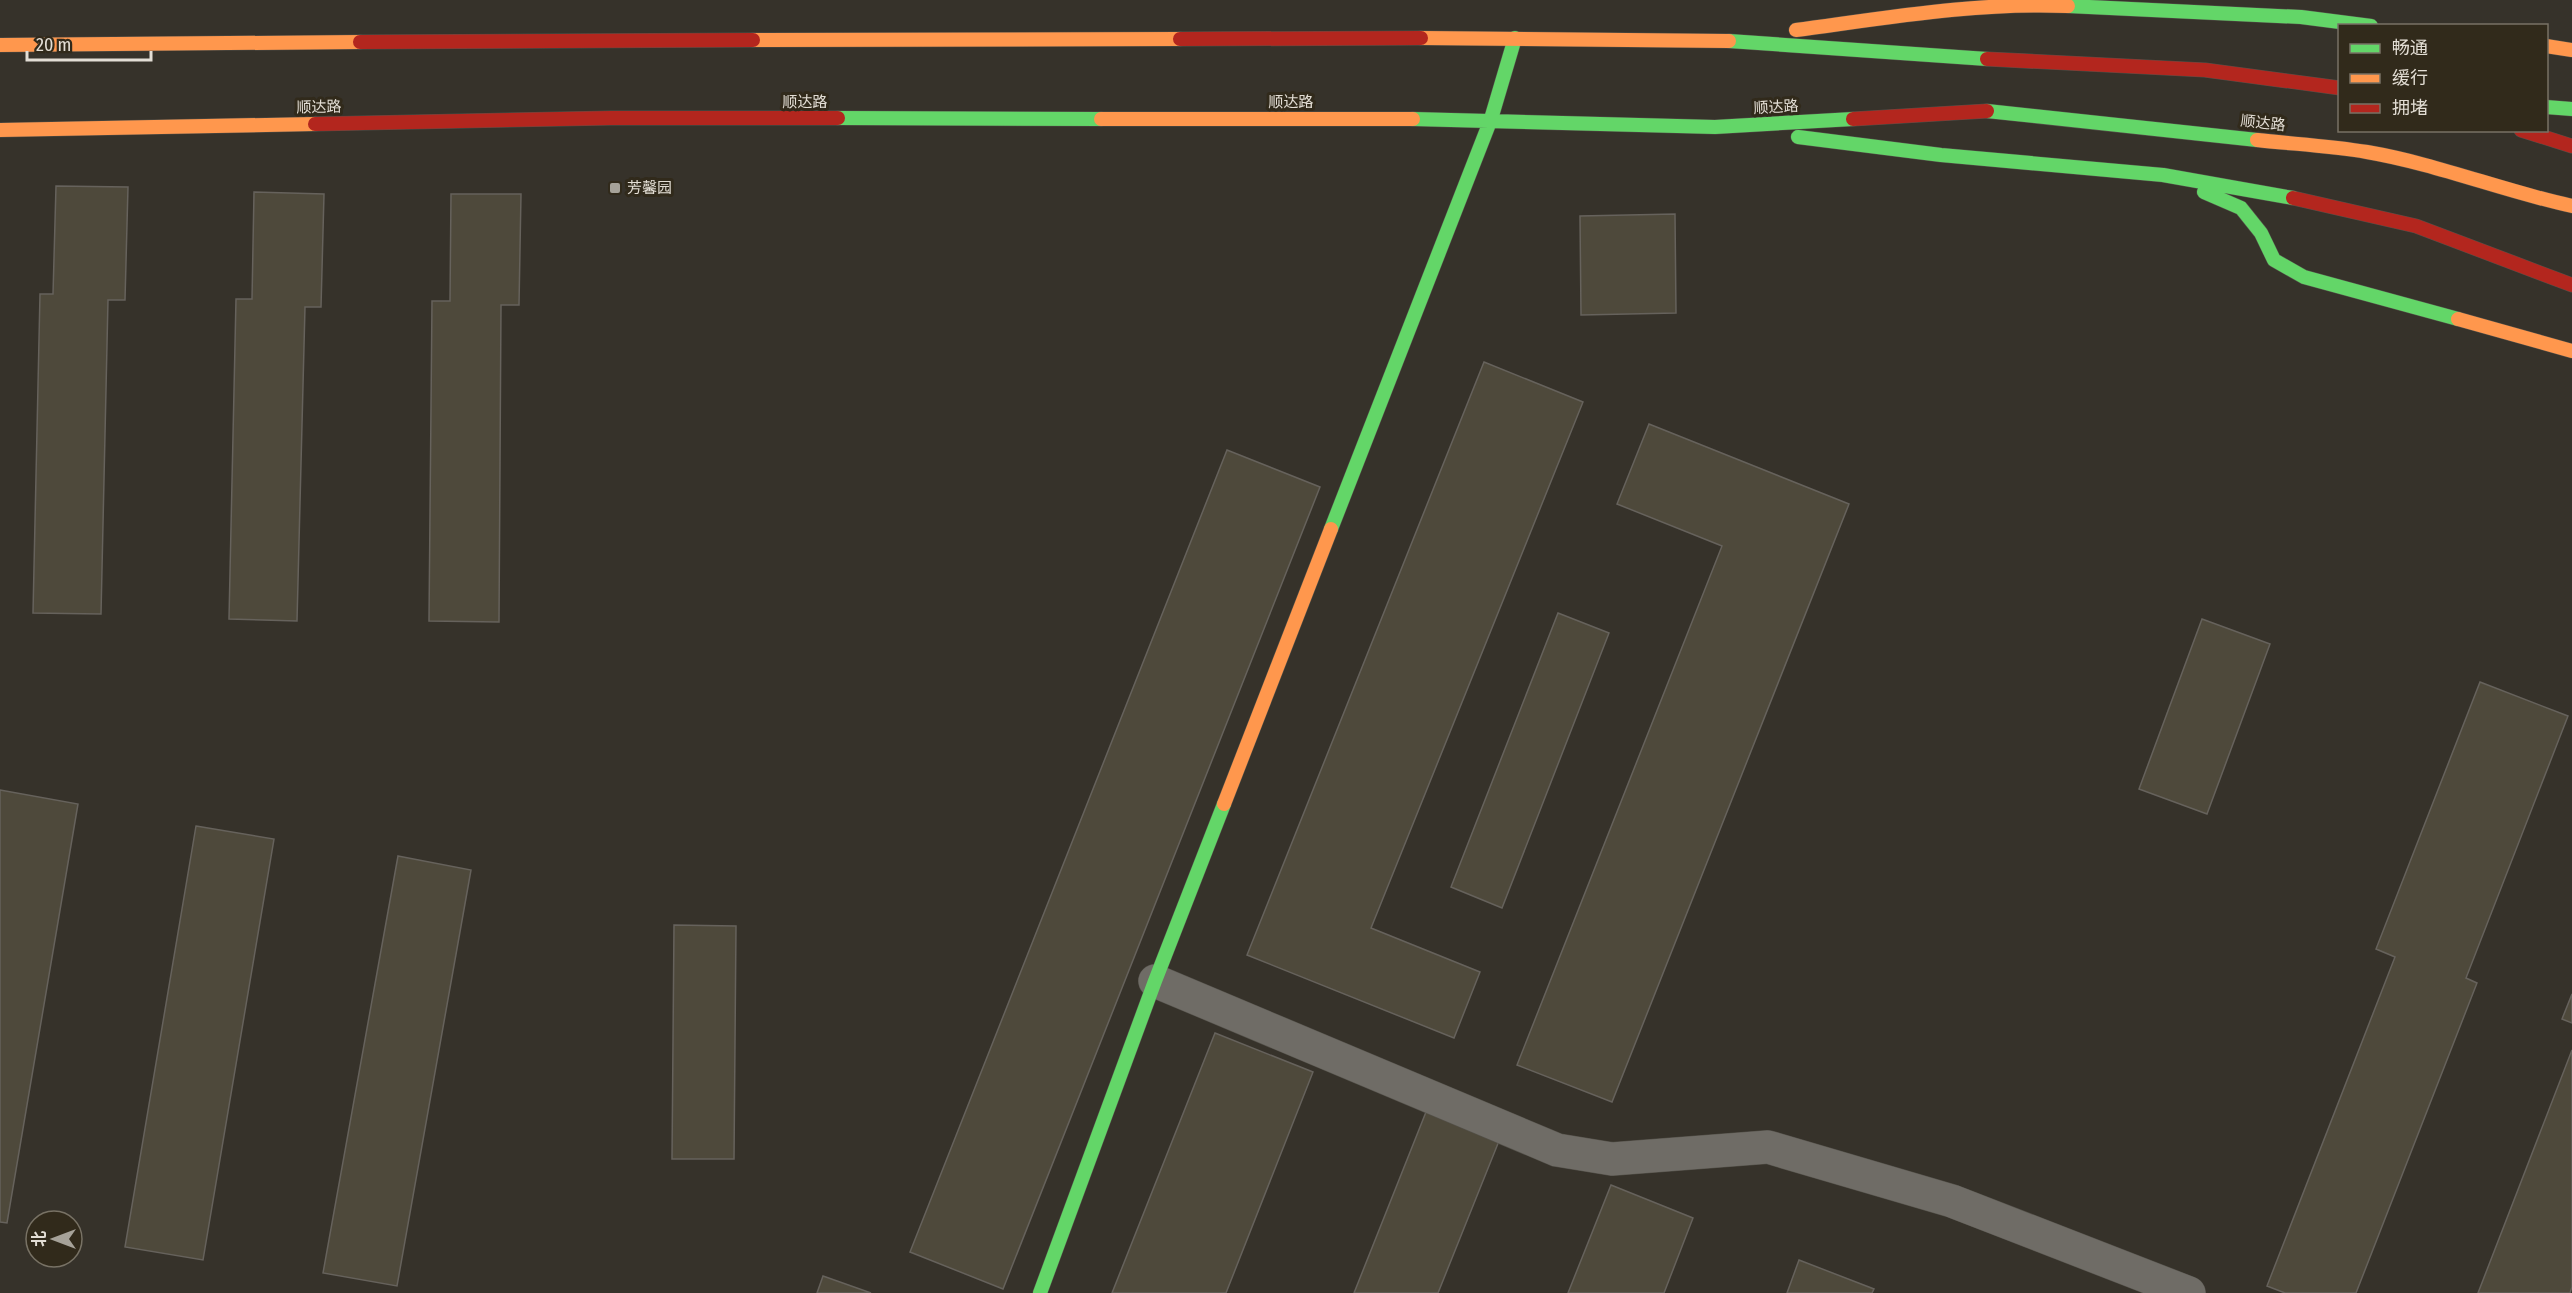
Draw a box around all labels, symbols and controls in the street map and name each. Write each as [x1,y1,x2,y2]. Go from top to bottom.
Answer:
scale bar [27,24,152,62]
legend [2338,24,2548,132]
text: 20 m [36,34,71,56]
text: 畅通 [2392,37,2428,59]
text: 缓行 [2392,67,2428,89]
street label: 顺达路 [782,93,828,111]
street label: 顺达路 [1268,93,1314,111]
street label: 顺达路 [1753,97,1799,117]
text: 拥堵 [2392,97,2428,119]
street label: 顺达路 [296,98,342,116]
street label: 顺达路 [2240,112,2286,134]
place label: 芳馨园 [627,179,672,197]
marker: 芳馨园 [608,181,622,195]
north arrow [24,1209,84,1269]
text: 北 [30,1231,49,1247]

